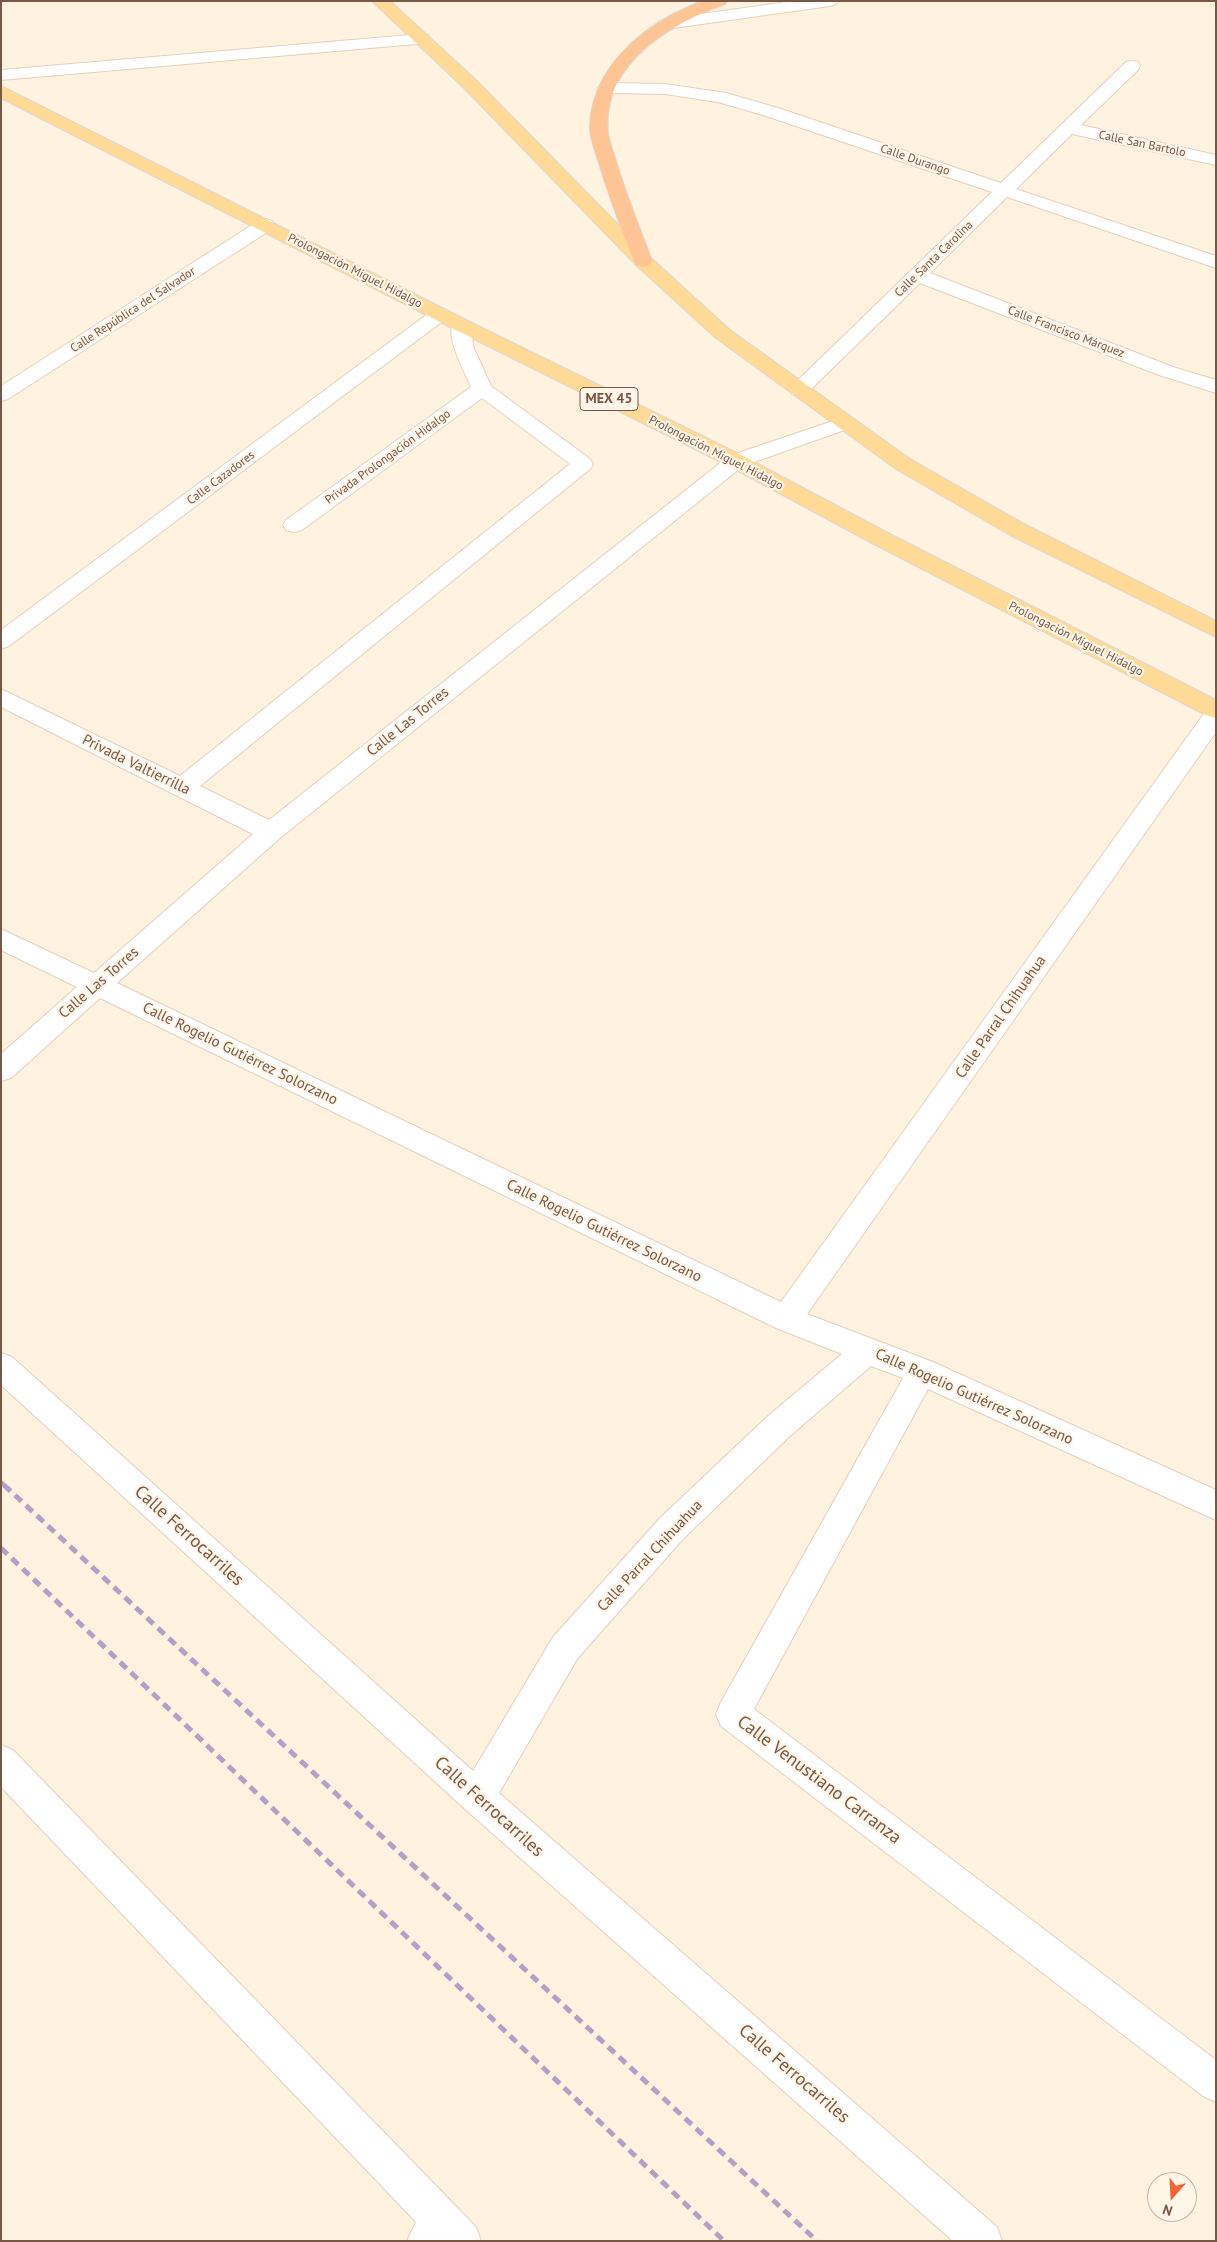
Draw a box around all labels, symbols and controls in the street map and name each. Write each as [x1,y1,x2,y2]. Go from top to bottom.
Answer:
street label: Calle San Bartolo [1097,128,1187,160]
street label: Calle Durango [878,141,952,179]
street label: Calle Santa Carolina [892,218,976,300]
street label: Prolongación Miguel Hidalgo [285,231,425,311]
street label: Calle República del Salvador [68,264,198,356]
street label: Calle Francisco Márquez [1006,303,1126,361]
road number: MEX 45 [580,388,638,410]
street label: Privada Prolongación Hidalgo [322,407,454,507]
street label: Prolongación Miguel Hidalgo [646,413,786,493]
street label: Calle Cazadores [184,448,258,508]
street label: Prolongación Miguel Hidalgo [1006,599,1146,679]
street label: Calle Las Torres [364,684,452,760]
street label: Privada Valtierrilla [79,731,193,799]
street label: Calle Las Torres [55,943,143,1023]
street label: Calle Parral Chihuahua [952,952,1050,1082]
street label: Calle Rogelio Gutiérrez Solorzano [140,999,340,1109]
street label: Calle Rogelio Gutiérrez Solorzano [504,1176,704,1286]
street label: Calle Rogelio Gutiérrez Solorzano [872,1345,1076,1449]
street label: Calle Ferrocarriles [130,1481,248,1591]
street label: Calle Parral Chihuahua [594,1497,706,1615]
street label: Calle Venustiano Carranza [733,1711,905,1849]
street label: Calle Ferrocarriles [430,1752,548,1862]
street label: Calle Ferrocarriles [734,2020,854,2128]
north arrow [1147,2172,1197,2222]
text: N [1160,2200,1175,2220]

